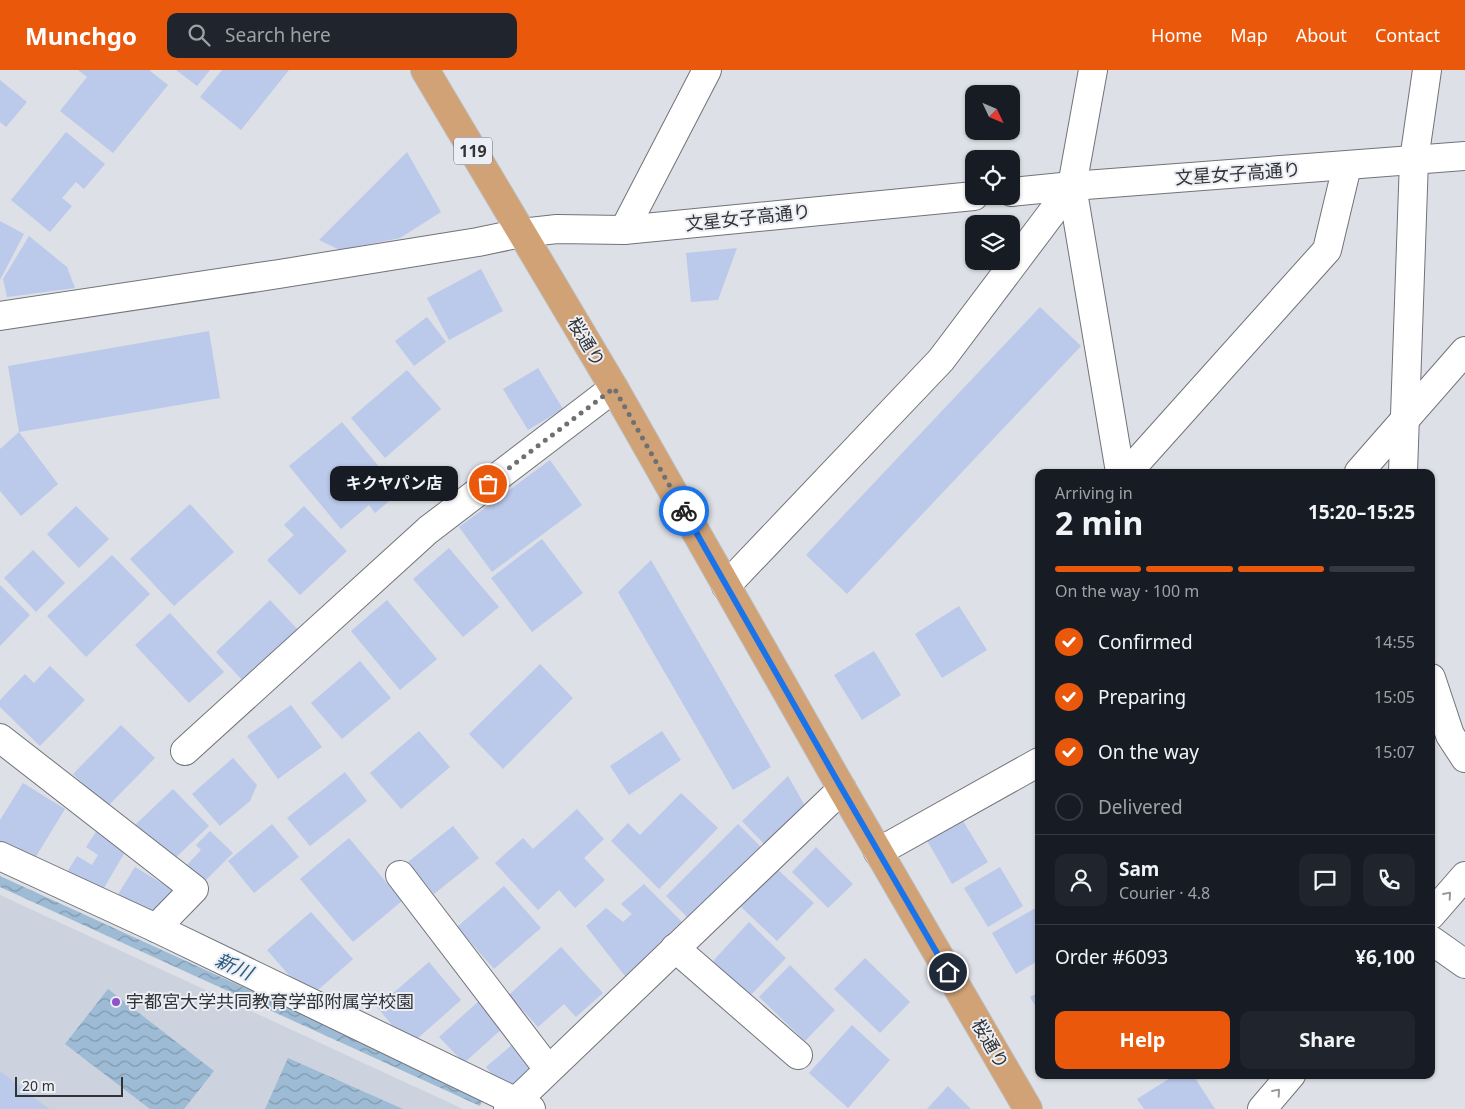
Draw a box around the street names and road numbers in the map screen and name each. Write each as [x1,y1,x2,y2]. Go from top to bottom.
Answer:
road number: 119 [454,138,492,164]
street label: 文星女子高通り [1174,157,1302,189]
street label: 文星女子高通り [684,198,812,236]
street label: 桜通り [563,312,611,371]
street label: 桜通り [967,1014,1015,1073]

